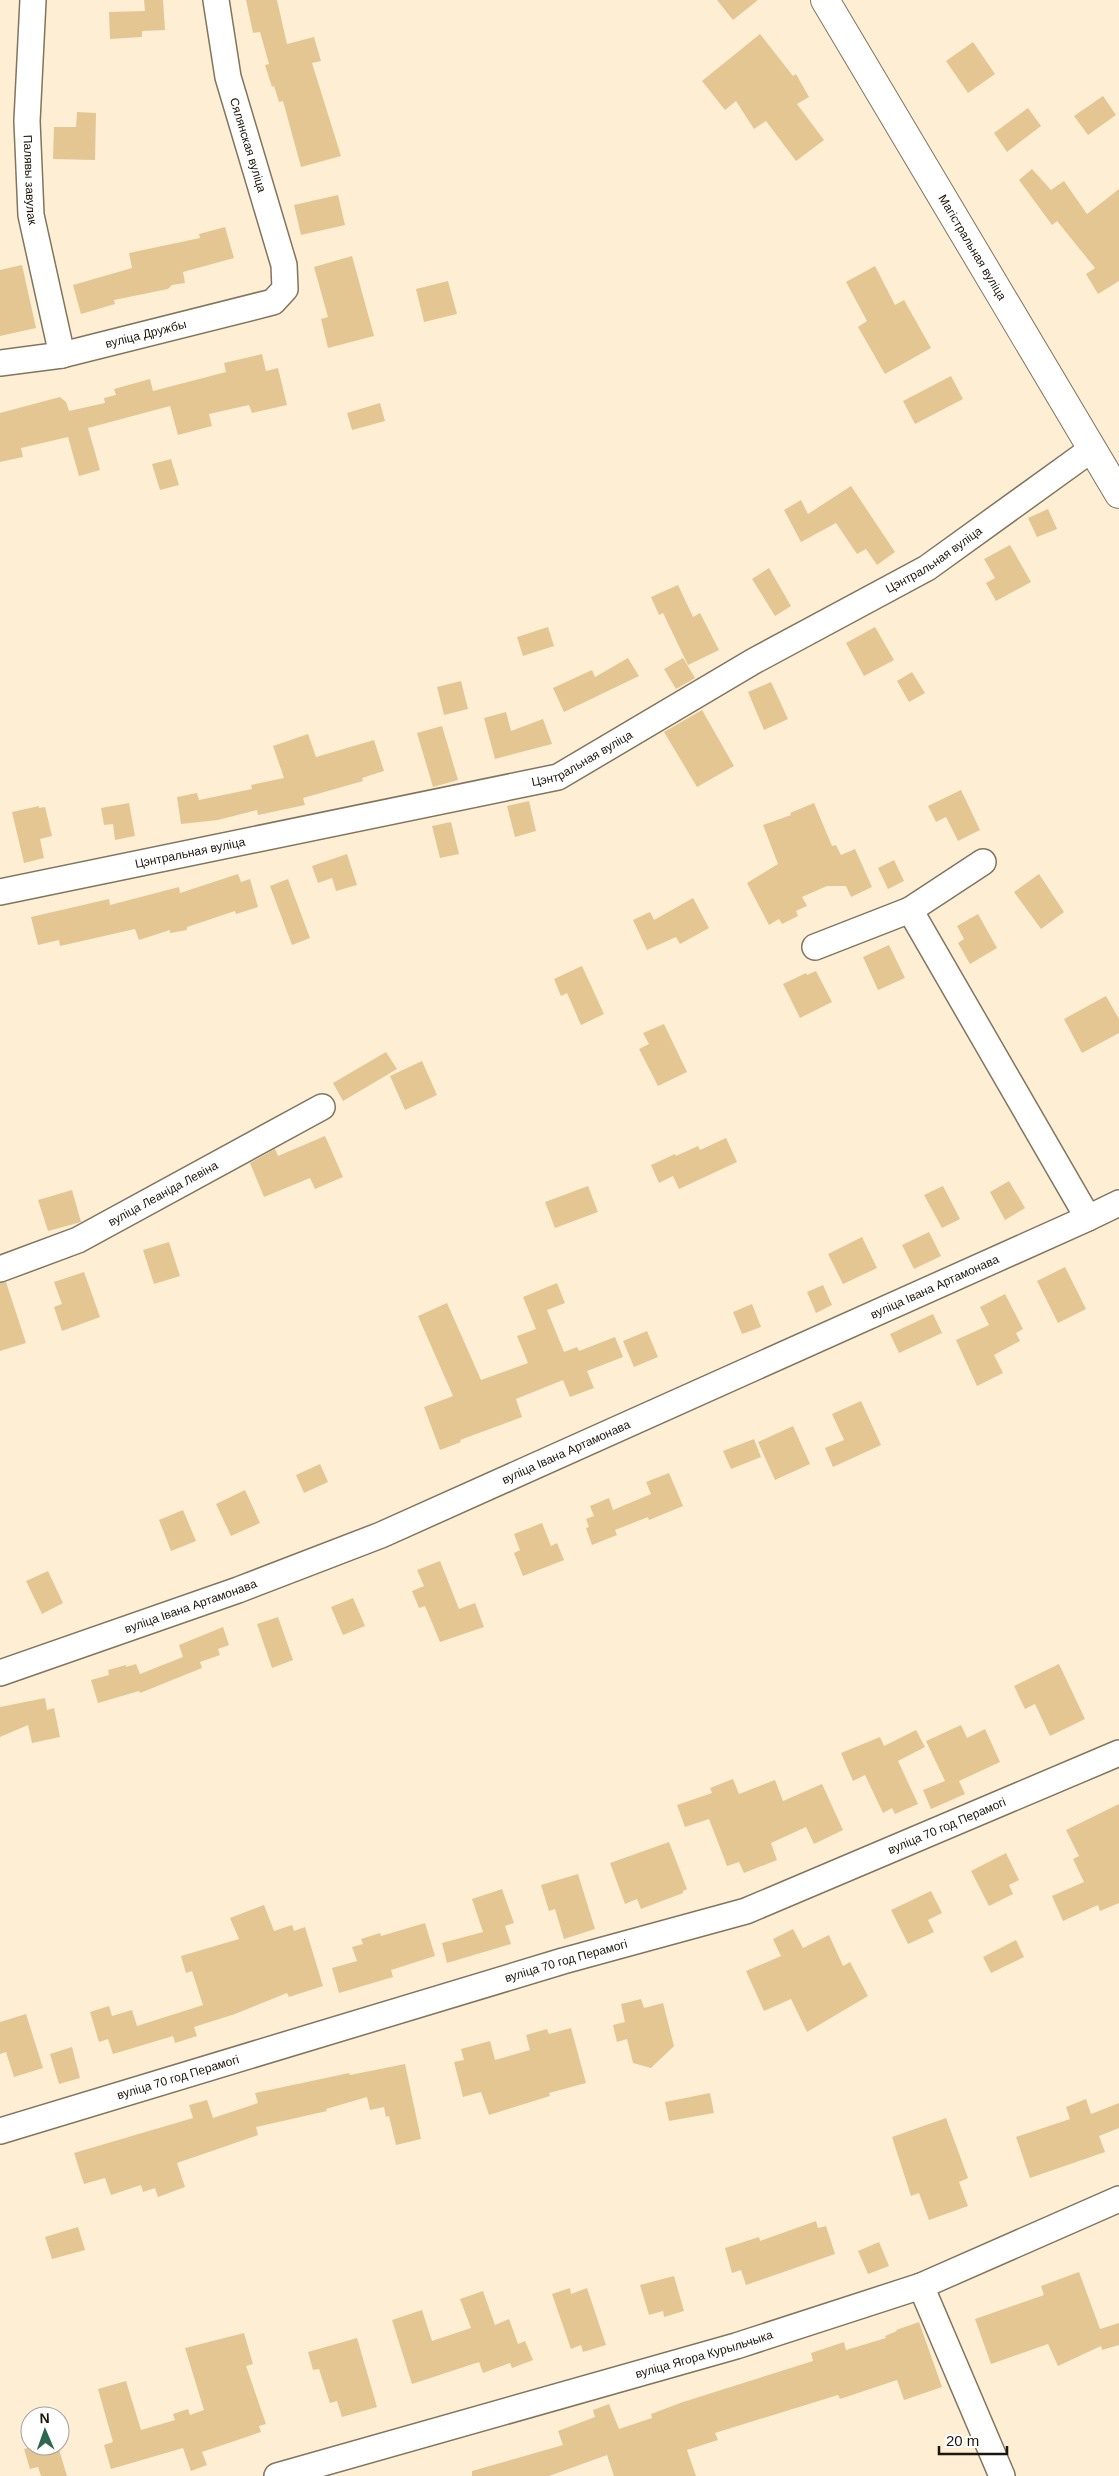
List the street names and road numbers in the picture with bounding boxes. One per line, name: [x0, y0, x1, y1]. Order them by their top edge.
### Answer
street label: Сялянская вуліца: [227, 96, 269, 194]
street label: Палявы завулак: [21, 134, 40, 227]
street label: Магістральная вуліца: [936, 192, 1009, 303]
street label: вуліца Дружбы: [104, 317, 188, 351]
street label: Цэнтральная вуліца: [883, 523, 985, 596]
street label: Цэнтральная вуліца: [530, 727, 635, 789]
street label: Цэнтральная вуліца: [134, 835, 247, 871]
street label: вуліца Леаніда Левіна: [106, 1158, 221, 1229]
street label: вуліца Івана Артамонава: [868, 1252, 1001, 1322]
street label: вуліца Івана Артамонава: [500, 1417, 633, 1487]
street label: вуліца Івана Артамонава: [123, 1576, 259, 1636]
street label: вуліца 70 год Перамогі: [886, 1795, 1008, 1857]
street label: вуліца 70 год Перамогі: [503, 1937, 629, 1985]
street label: вуліца 70 год Перамогі: [115, 2052, 241, 2102]
street label: вуліца Ягора Курыльчыка: [634, 2327, 775, 2381]

